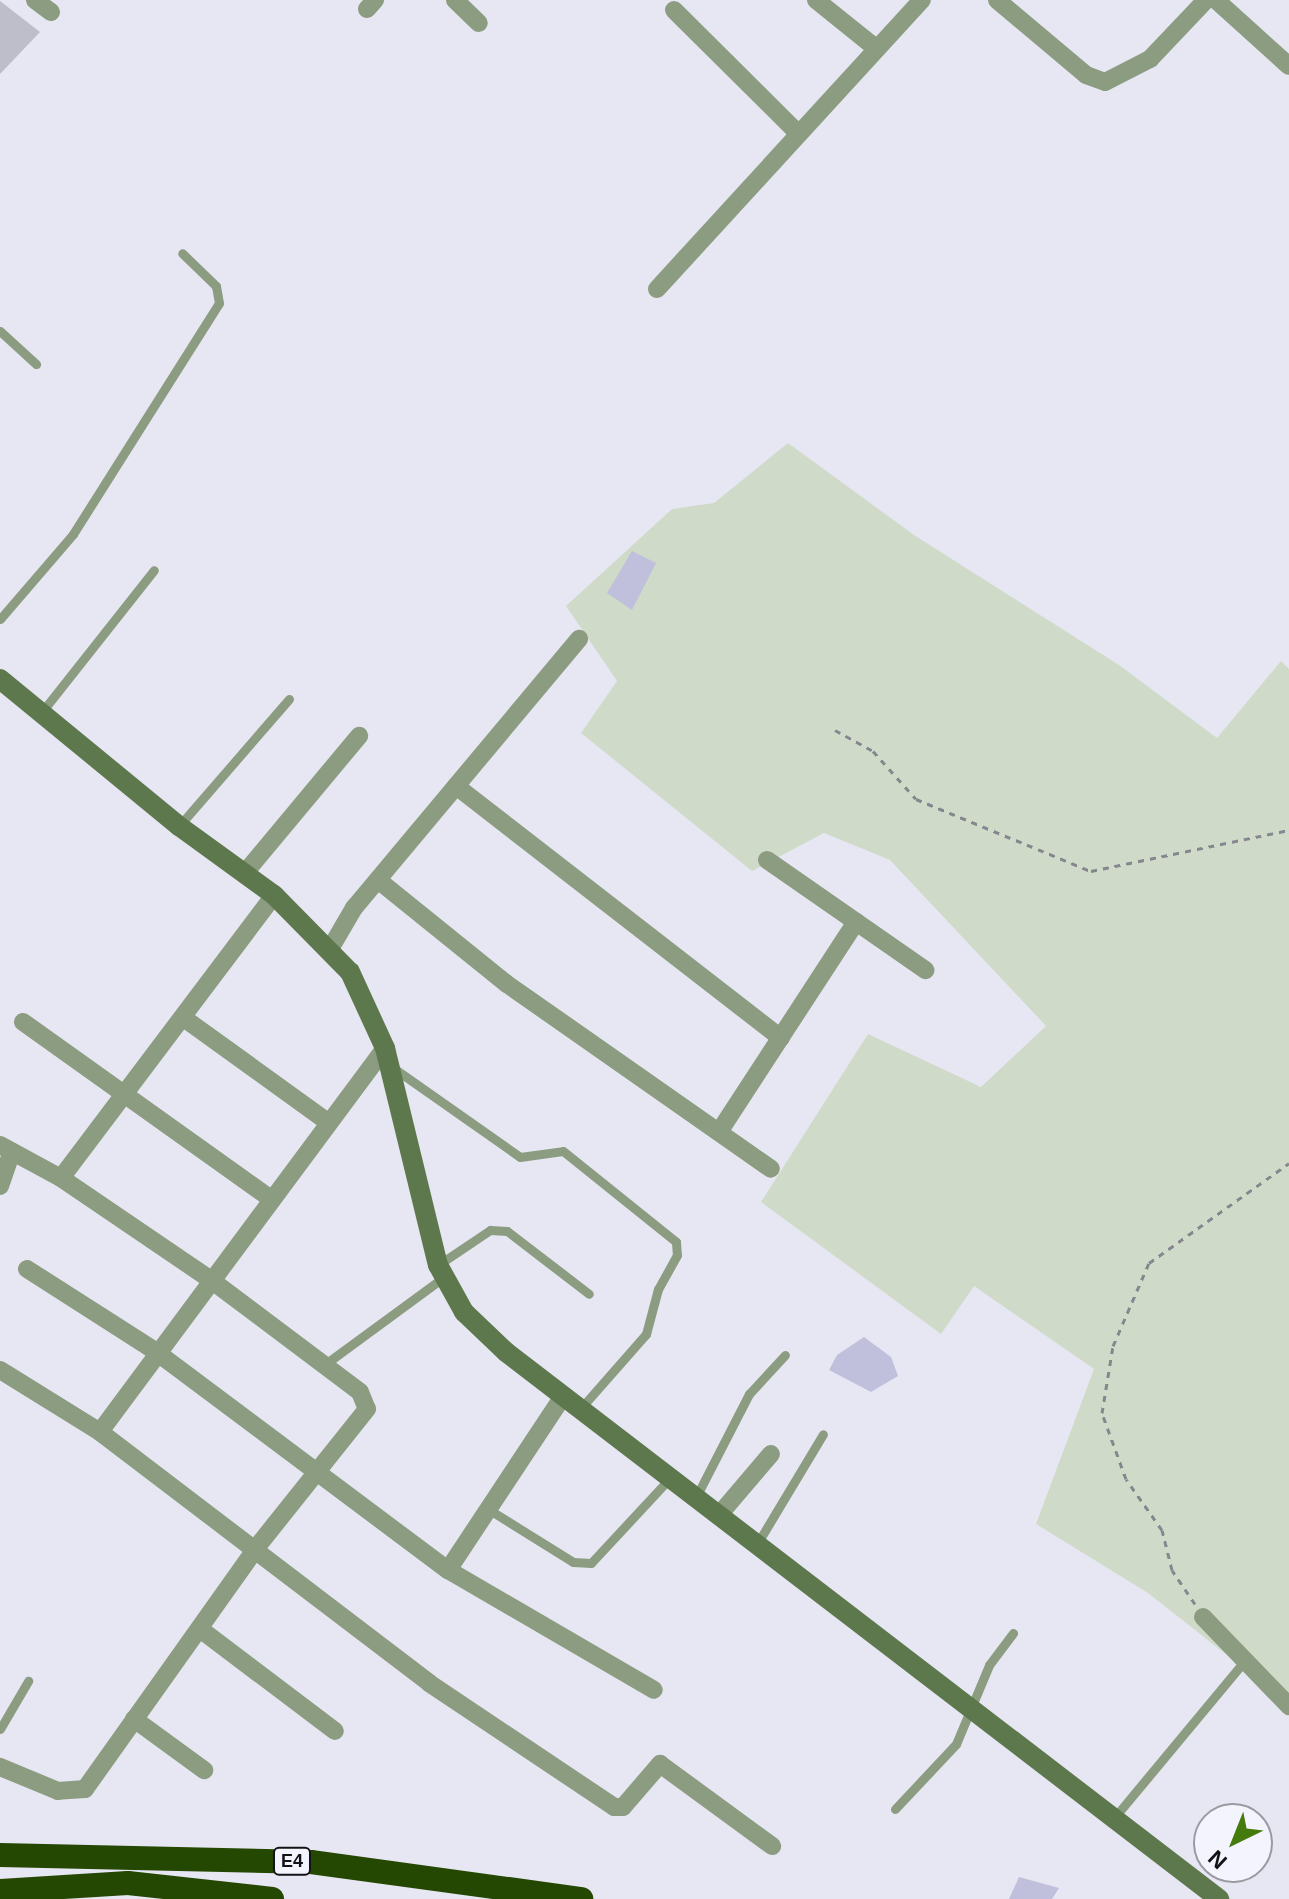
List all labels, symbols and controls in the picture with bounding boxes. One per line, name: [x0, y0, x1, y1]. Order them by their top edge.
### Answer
north arrow: [1193, 1803, 1273, 1883]
text: N: [1203, 1845, 1232, 1874]
road number: E4: [272, 1847, 312, 1875]

